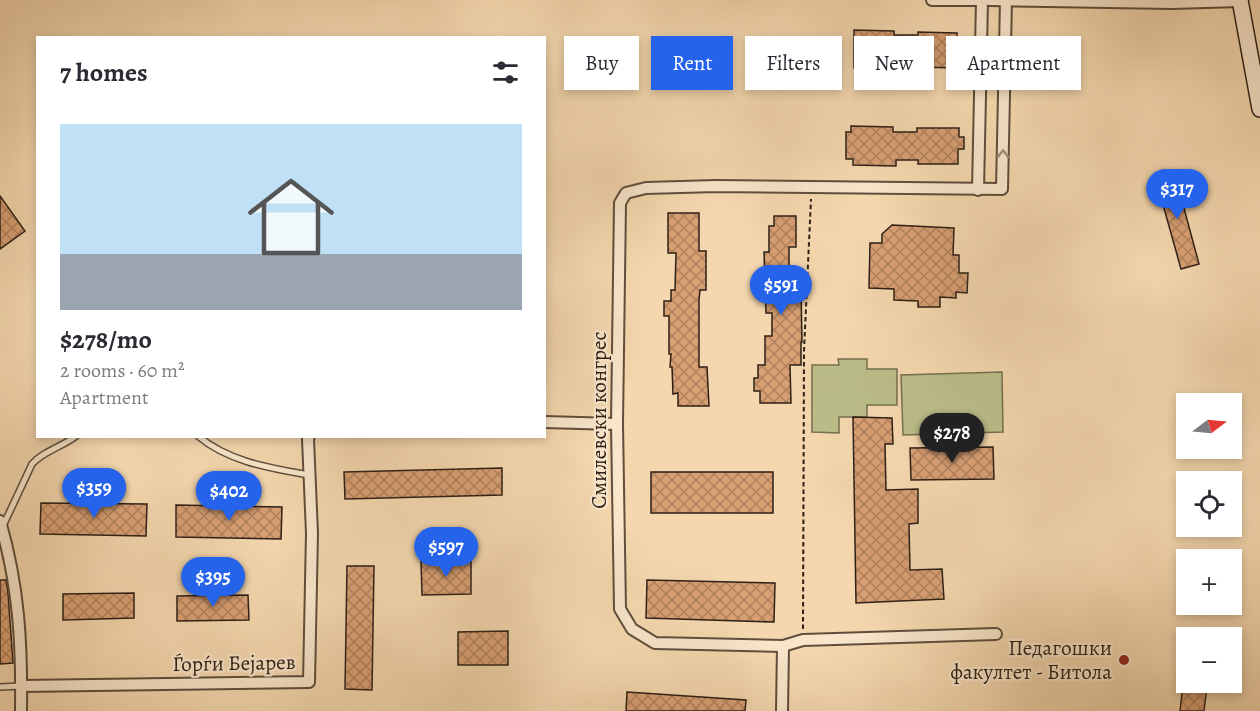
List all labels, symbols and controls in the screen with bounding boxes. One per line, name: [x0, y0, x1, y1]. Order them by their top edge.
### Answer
chip: Buy: [564, 36, 639, 90]
chip: Rent: [651, 36, 733, 90]
chip: Filters: [745, 36, 842, 90]
chip: New: [854, 36, 934, 90]
chip: Apartment: [946, 36, 1081, 90]
text: 7 homes: [60, 55, 148, 90]
icon: filters: [489, 56, 522, 89]
one-way arrow: [996, 150, 1009, 159]
icon: home: [237, 163, 345, 271]
pin: $317: [1141, 169, 1213, 220]
text: $317: [1160, 175, 1194, 202]
pin: $591: [745, 265, 817, 316]
text: $591: [764, 271, 798, 298]
text: $278/mo: [60, 322, 152, 357]
street label: Смилевски конгрес: [585, 331, 613, 509]
text: 2 rooms · 60 m²: [60, 357, 184, 384]
text: Apartment: [60, 384, 149, 411]
north arrow: [1176, 393, 1242, 459]
map controls: [1176, 393, 1242, 693]
pin: $278: [916, 413, 988, 464]
text: $278: [933, 419, 971, 446]
pin: $359: [58, 468, 130, 519]
pin: $402: [193, 471, 265, 522]
button: locate: [1176, 471, 1242, 537]
text: $359: [76, 474, 112, 501]
text: $402: [210, 477, 248, 504]
pin: $597: [410, 527, 482, 578]
text: $597: [428, 533, 464, 560]
button: +: [1176, 549, 1242, 615]
pin: $395: [177, 557, 249, 608]
text: $395: [195, 563, 231, 590]
button: −: [1176, 627, 1242, 693]
place label: Педагошки факултет - Битола: [950, 634, 1112, 686]
street label: Ѓорѓи Бејарев: [172, 648, 296, 678]
marker: Педагошки факултет - Битола: [1117, 653, 1131, 667]

